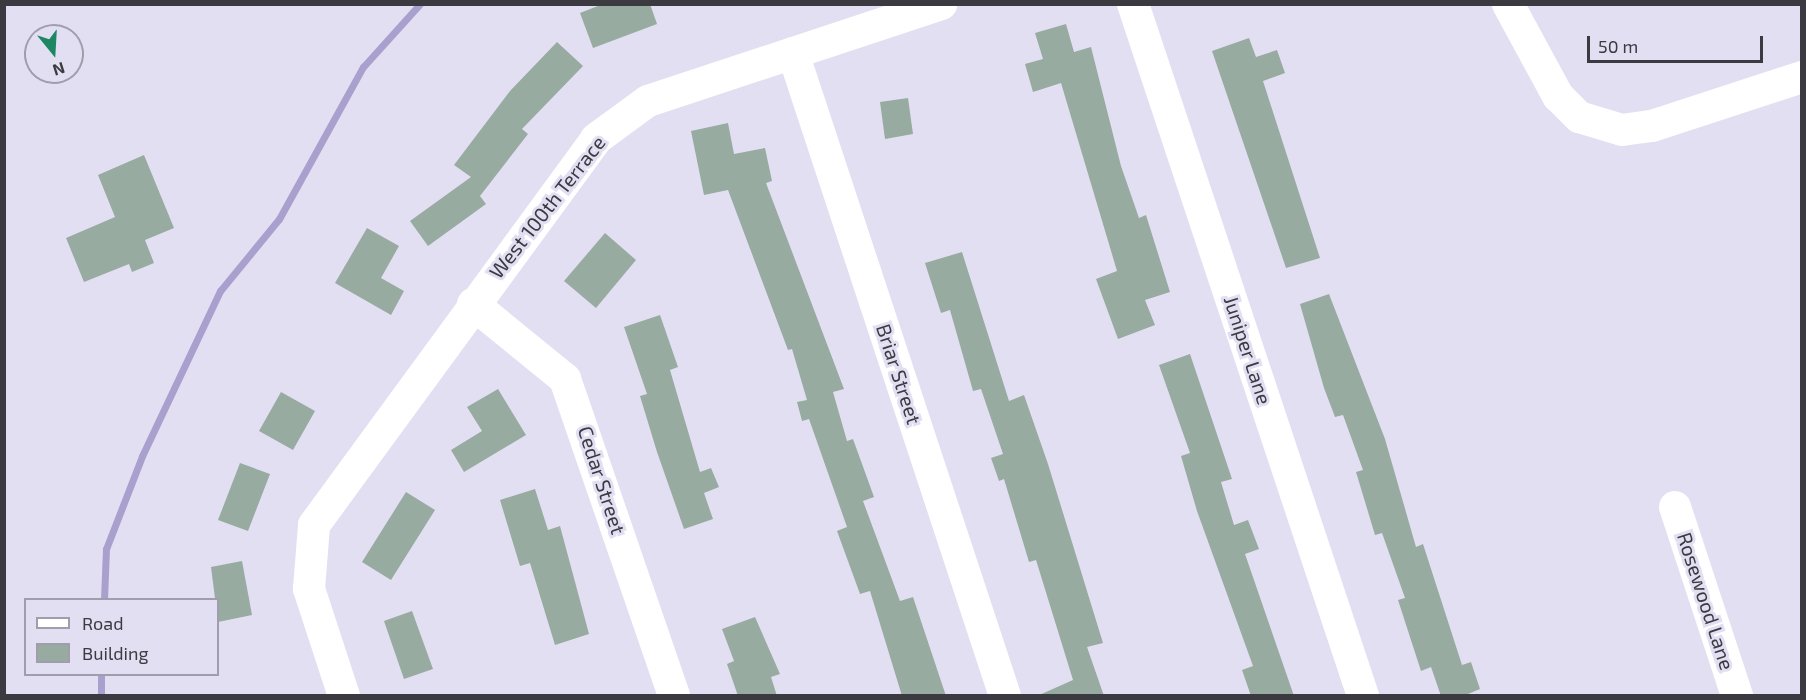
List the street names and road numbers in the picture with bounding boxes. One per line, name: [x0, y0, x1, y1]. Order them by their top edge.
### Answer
street label: West 100th Terrace: [484, 131, 610, 283]
street label: Juniper Lane: [1219, 292, 1277, 408]
street label: Briar Street: [871, 321, 927, 427]
street label: Cedar Street: [573, 423, 631, 537]
street label: Rosewood Lane: [1672, 529, 1740, 673]

